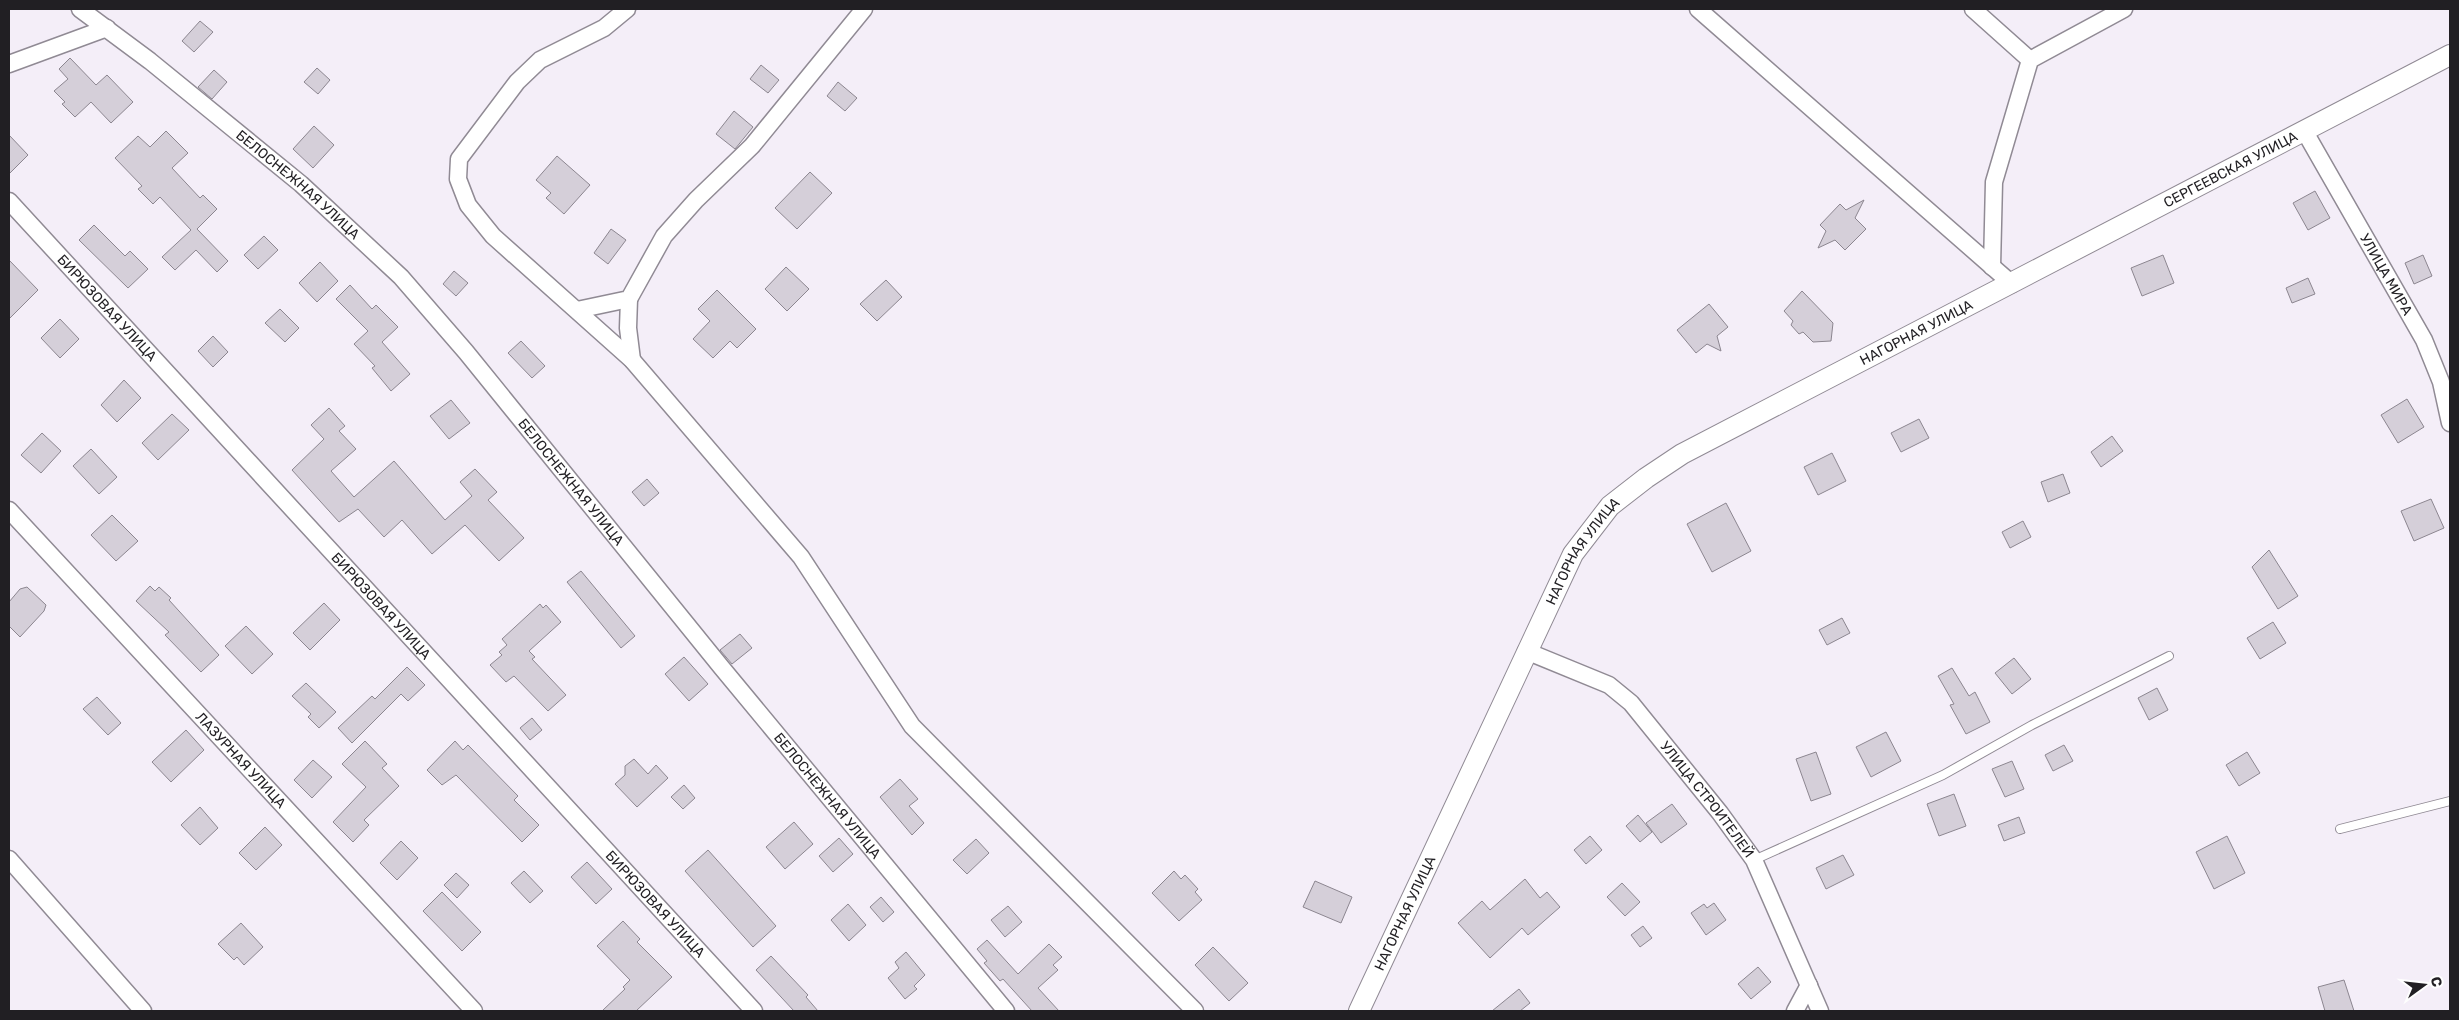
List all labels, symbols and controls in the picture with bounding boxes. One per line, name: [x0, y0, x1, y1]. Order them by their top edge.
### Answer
street label: БЕЛОСНЕЖНАЯ УЛИЦА: [232, 127, 363, 244]
street label: СЕРГЕЕВСКАЯ УЛИЦА: [2161, 128, 2301, 211]
street label: УЛИЦА МИРА: [2356, 231, 2416, 319]
street label: БИРЮЗОВАЯ УЛИЦА: [53, 251, 161, 365]
street label: НАГОРНАЯ УЛИЦА: [1857, 296, 1976, 369]
street label: БЕЛОСНЕЖНАЯ УЛИЦА: [514, 415, 628, 550]
street label: НАГОРНАЯ УЛИЦА: [1542, 494, 1623, 608]
street label: БИРЮЗОВАЯ УЛИЦА: [328, 549, 435, 664]
street label: ЛАЗУРНАЯ УЛИЦА: [192, 709, 290, 812]
street label: БЕЛОСНЕЖНАЯ УЛИЦА: [770, 729, 885, 863]
street label: УЛИЦА СТРОИТЕЛЕЙ: [1656, 738, 1758, 861]
street label: БИРЮЗОВАЯ УЛИЦА: [602, 847, 709, 962]
street label: НАГОРНАЯ УЛИЦА: [1371, 853, 1440, 974]
north arrow: [2399, 960, 2449, 1010]
text: С: [2427, 975, 2446, 989]

